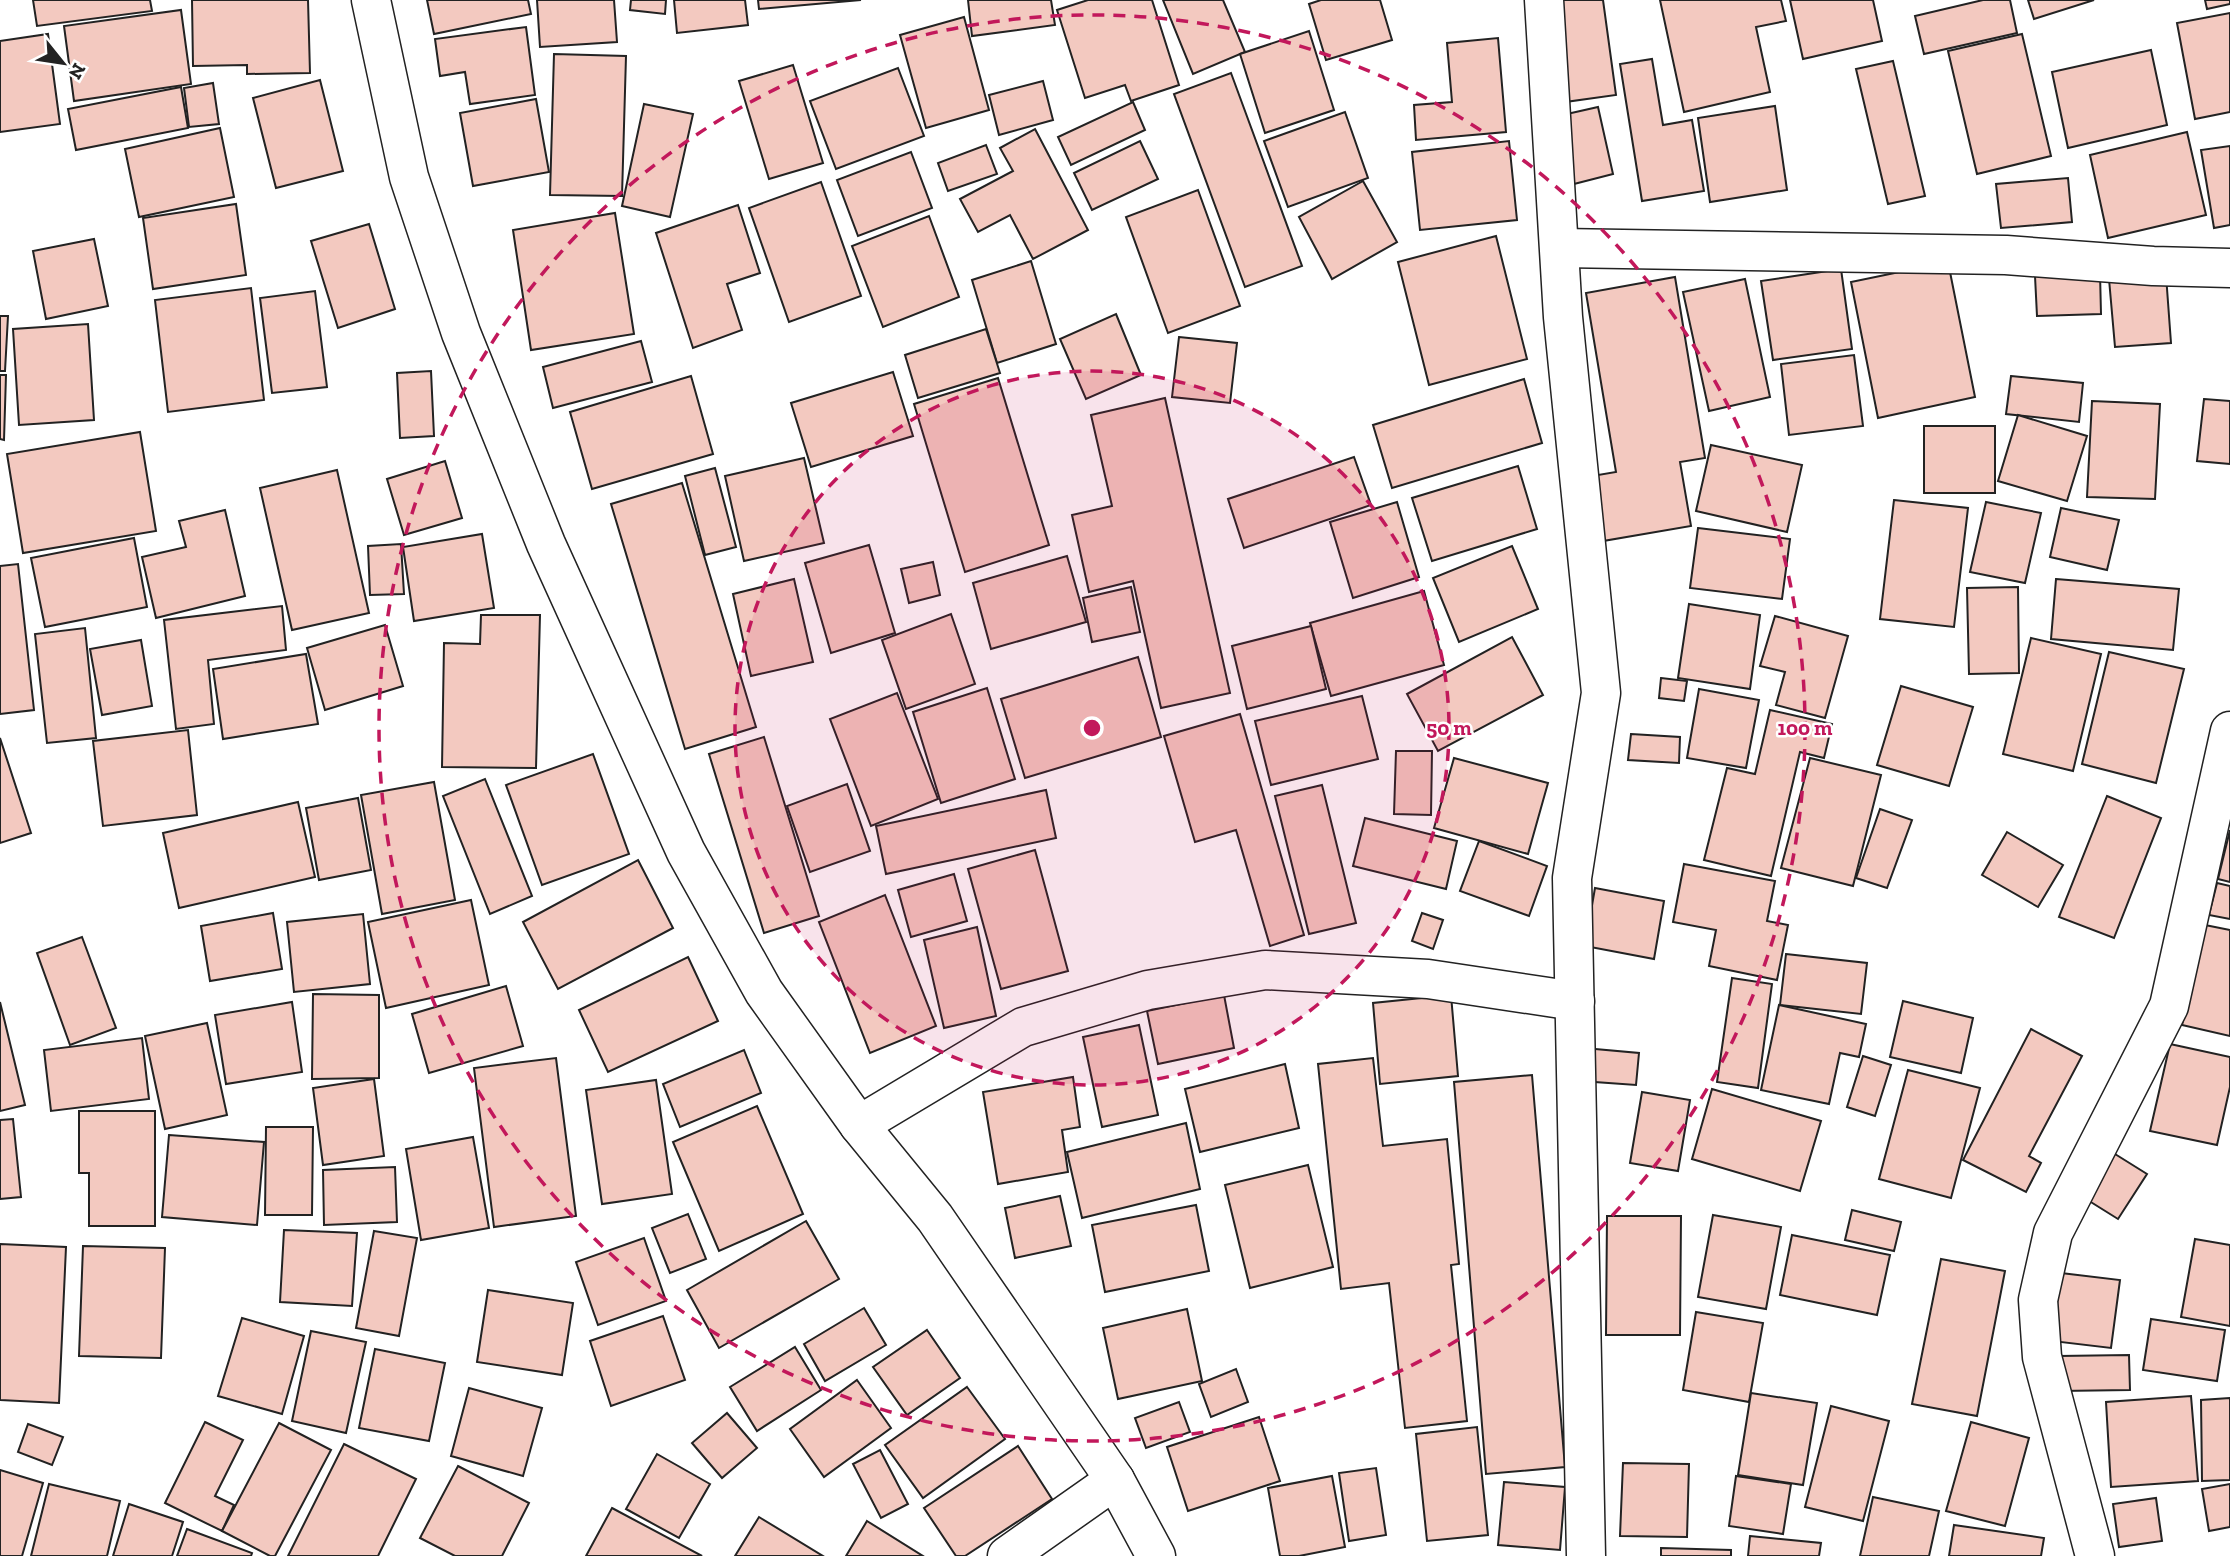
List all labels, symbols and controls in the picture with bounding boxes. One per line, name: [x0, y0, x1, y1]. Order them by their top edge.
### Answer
north arrow: [28, 28, 98, 98]
text: N: [64, 59, 91, 83]
text: 50 m: [1426, 715, 1472, 740]
text: 100 m: [1778, 715, 1833, 740]
centre of rings: [1080, 716, 1104, 740]

